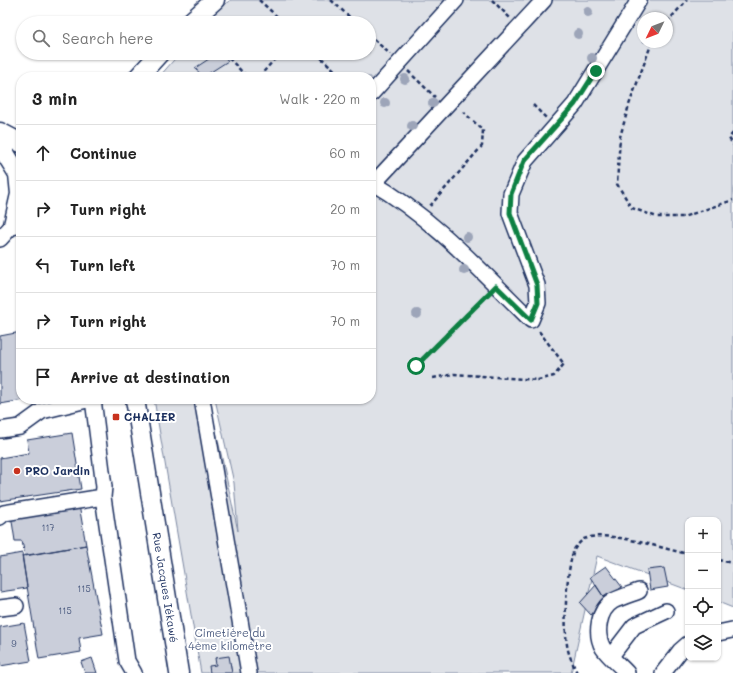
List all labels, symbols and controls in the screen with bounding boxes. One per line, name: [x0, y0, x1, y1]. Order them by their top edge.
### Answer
north arrow: [637, 12, 673, 48]
search box: [16, 16, 376, 60]
icon: search: [30, 27, 52, 49]
text: Search here: [62, 28, 153, 48]
route end: [587, 62, 605, 80]
text: 3 min: [32, 87, 77, 109]
text: Walk · 220 m: [279, 90, 360, 107]
icon: ahead: [32, 142, 54, 164]
text: Continue: [70, 143, 137, 163]
text: 60 m: [330, 144, 360, 161]
icon: right: [32, 198, 54, 220]
text: Turn right: [70, 199, 147, 219]
text: 20 m: [330, 200, 360, 217]
icon: left: [32, 254, 54, 276]
text: Turn left: [70, 255, 135, 275]
text: 70 m: [330, 256, 360, 273]
icon: right: [32, 310, 54, 332]
text: Turn right: [70, 311, 147, 331]
text: 70 m: [330, 312, 360, 329]
route start: [407, 357, 425, 375]
icon: arrive: [32, 366, 54, 388]
text: Arrive at destination: [70, 367, 230, 387]
place label: CHALIER: [124, 409, 176, 424]
marker: CHALIER: [111, 412, 121, 422]
place label: PRO Jardin: [25, 463, 90, 478]
marker: PRO Jardin: [12, 466, 22, 476]
map controls: [685, 517, 721, 661]
button: +: [685, 517, 721, 553]
house number: 117: [41, 522, 55, 533]
street label: Rue Jacques Iékawé: [150, 531, 182, 644]
button: −: [685, 553, 721, 589]
house number: 115: [77, 583, 91, 594]
button: locate: [685, 589, 721, 625]
house number: 115: [58, 605, 72, 616]
park label: Cimetière du 4ème kilomètre: [188, 625, 272, 653]
button: layers: [685, 625, 721, 661]
house number: 9: [11, 638, 17, 649]

